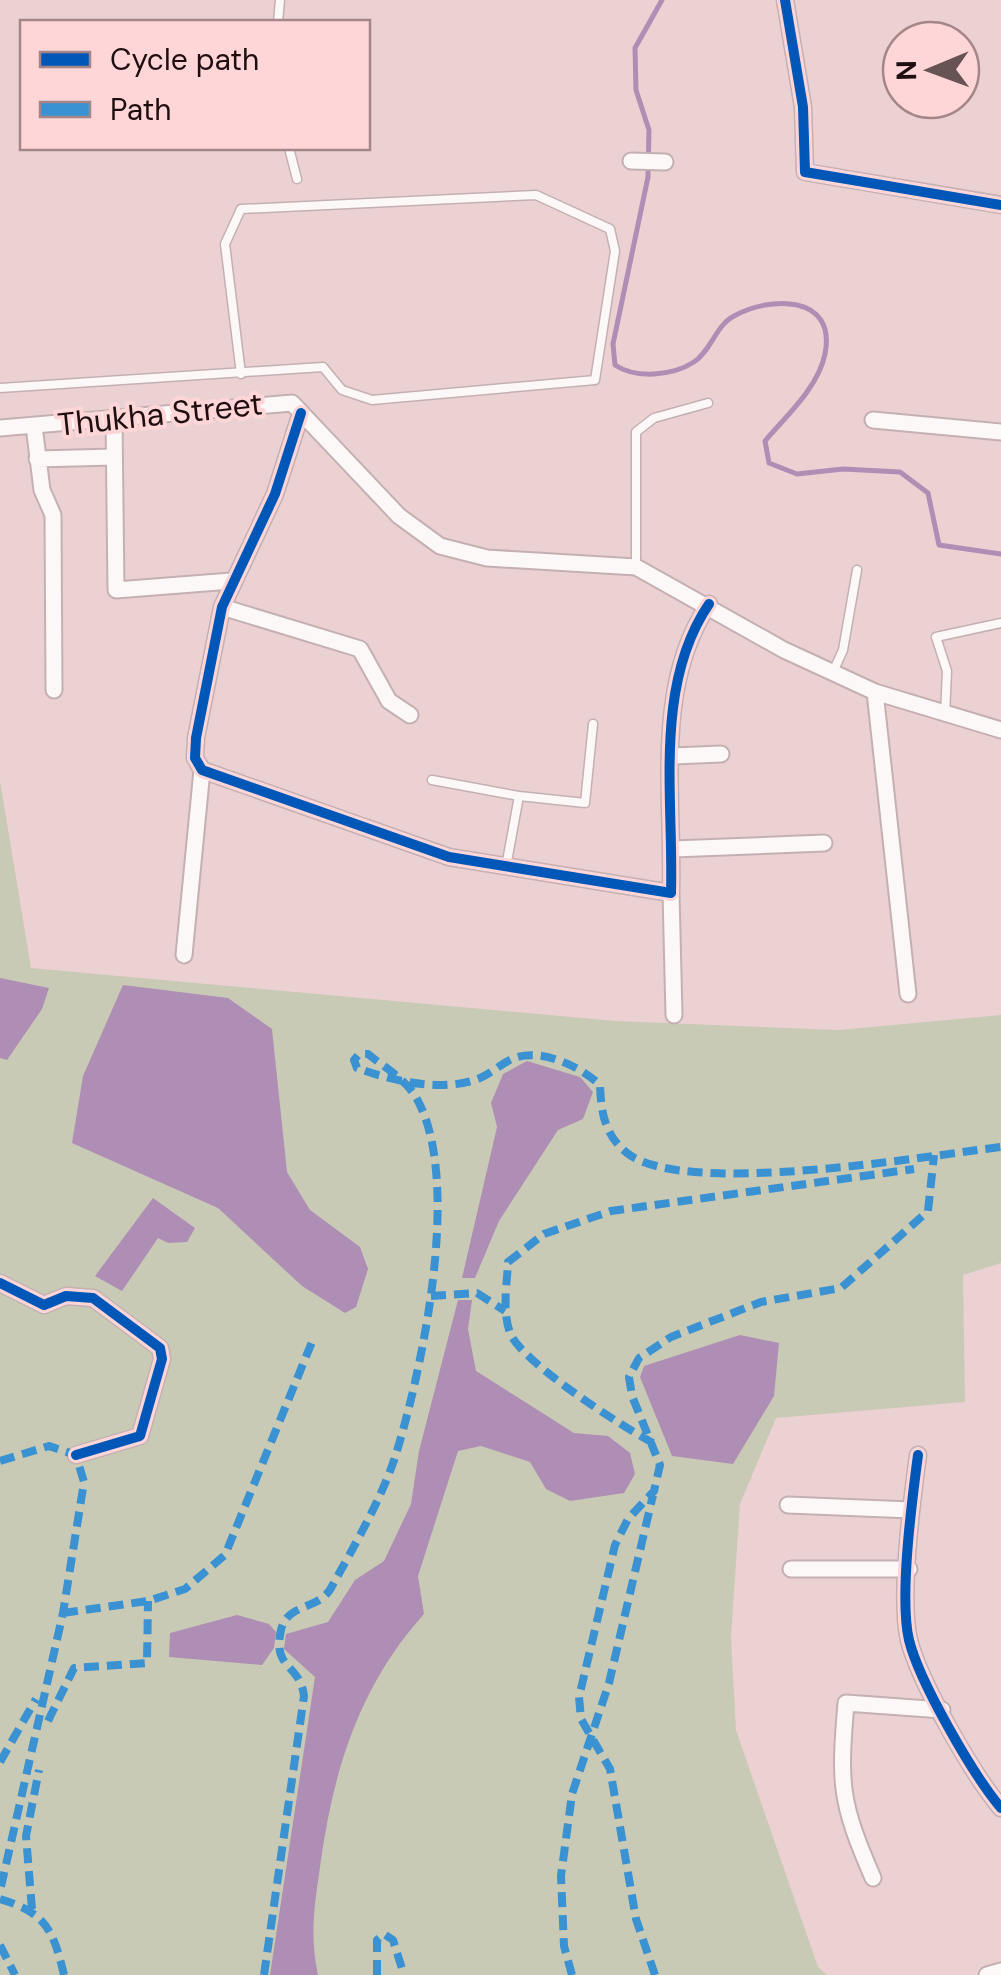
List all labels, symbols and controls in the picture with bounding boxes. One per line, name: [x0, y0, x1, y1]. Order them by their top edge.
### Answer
legend: [20, 20, 370, 150]
north arrow: [881, 20, 981, 120]
text: Cycle path: [110, 40, 259, 79]
text: N: [888, 60, 925, 81]
text: Path: [110, 90, 172, 129]
street label: Thukha Street: [55, 382, 265, 446]

